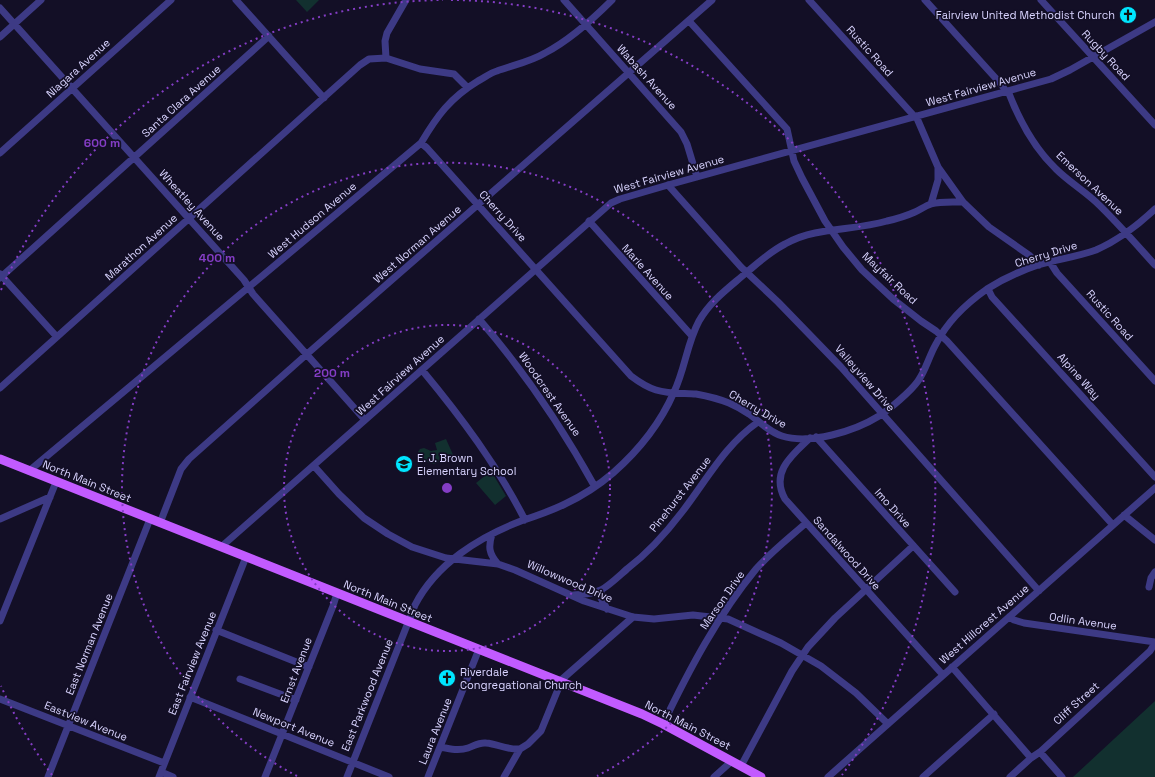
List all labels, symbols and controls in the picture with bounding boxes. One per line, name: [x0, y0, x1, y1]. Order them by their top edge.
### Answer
church icon: Fairview United Methodist Church: [1118, 5, 1138, 25]
place label: Fairview United Methodist Church: [936, 8, 1115, 22]
street label: Rustic Road: [844, 23, 896, 79]
street label: Rugby Road: [1079, 27, 1133, 83]
street label: Niagara Avenue: [43, 36, 113, 100]
street label: Wabash Avenue: [614, 41, 680, 113]
street label: Santa Clara Avenue: [139, 62, 223, 140]
street label: West Fairview Avenue: [924, 65, 1038, 109]
text: 600 m: [84, 135, 120, 151]
street label: Emerson Avenue: [1053, 148, 1127, 218]
street label: West Fairview Avenue: [612, 152, 726, 196]
street label: Wheatley Avenue: [156, 166, 228, 244]
street label: West Hudson Avenue: [265, 179, 359, 261]
street label: Cherry Drive: [476, 187, 530, 245]
street label: West Norman Avenue: [370, 202, 464, 286]
street label: Marathon Avenue: [102, 211, 180, 283]
street label: Cherry Drive: [1013, 238, 1079, 270]
street label: Marie Avenue: [619, 241, 677, 303]
street label: Mayfair Road: [860, 249, 920, 307]
text: 400 m: [199, 250, 235, 266]
street label: Rustic Road: [1084, 287, 1136, 343]
street label: West Fairview Avenue: [353, 332, 447, 418]
street label: Valleyview Drive: [832, 342, 898, 414]
street label: Woodcrest Avenue: [516, 349, 584, 439]
street label: Alpine Way: [1054, 350, 1104, 402]
text: 200 m: [314, 365, 350, 381]
street label: Cherry Drive: [727, 387, 789, 431]
place label: E. J. Brown Elementary School: [417, 451, 516, 478]
street label: Pinehurst Avenue: [646, 453, 714, 535]
school or university icon: E. J. Brown Elementary School: [394, 454, 414, 474]
street label: North Main Street: [41, 457, 133, 505]
centre of rings: [440, 481, 454, 495]
street label: Imo Drive: [872, 485, 914, 531]
street label: Sandalwood Drive: [810, 513, 884, 593]
street label: Willowwood Drive: [525, 557, 615, 605]
street label: Marson Drive: [697, 568, 747, 632]
street label: North Main Street: [342, 577, 434, 625]
street label: West Hillcrest Avenue: [936, 581, 1032, 667]
street label: East Norman Avenue: [62, 591, 116, 697]
street label: East Fairview Avenue: [165, 609, 219, 717]
street label: Odlin Avenue: [1048, 609, 1118, 633]
street label: Ernst Avenue: [277, 635, 315, 705]
street label: East Parkwood Avenue: [338, 637, 396, 753]
place label: Riverdale Congregational Church: [460, 665, 582, 692]
church icon: Riverdale Congregational Church: [437, 668, 457, 688]
street label: Cliff Street: [1050, 679, 1102, 727]
street label: Laura Avenue: [415, 696, 455, 766]
street label: North Main Street: [643, 697, 733, 753]
street label: Eastview Avenue: [42, 698, 130, 744]
street label: Newport Avenue: [251, 704, 337, 750]

